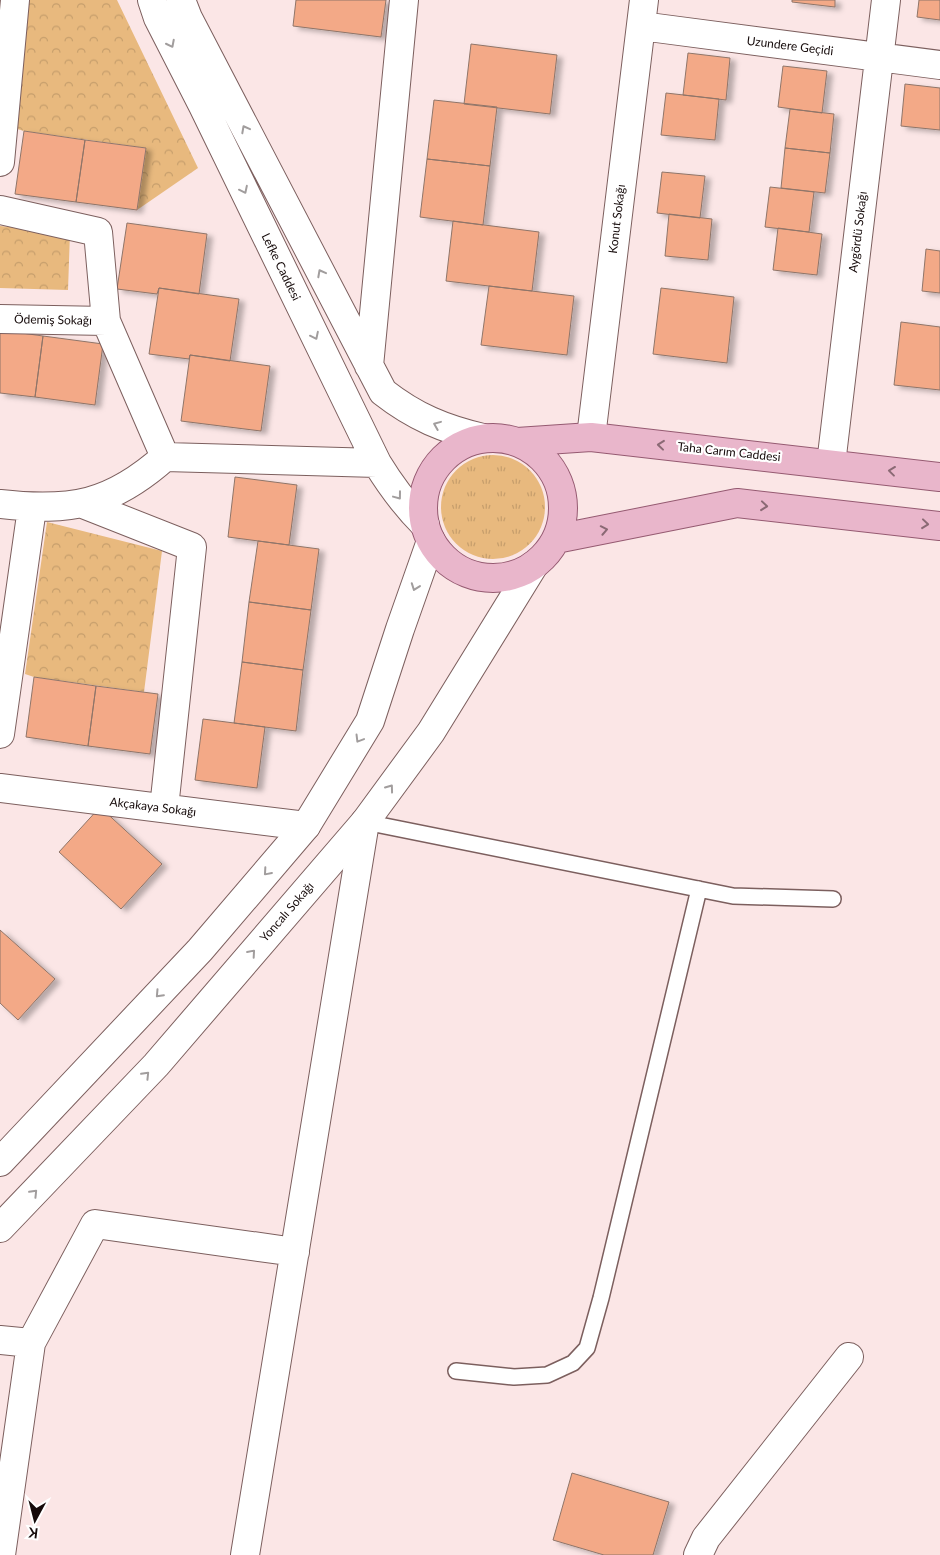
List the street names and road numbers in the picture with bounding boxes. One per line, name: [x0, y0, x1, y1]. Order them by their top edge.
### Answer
street label: Uzundere Geçidi: [746, 33, 834, 58]
street label: Konut Sokağı: [605, 184, 628, 254]
street label: Aygördü Sokağı: [845, 190, 870, 273]
street label: Lefke Caddesi: [259, 231, 304, 303]
street label: Ödemiş Sokağı: [14, 311, 92, 328]
street label: Taha Carım Caddesi: [677, 439, 781, 464]
street label: Akçakaya Sokağı: [109, 794, 197, 819]
street label: Yoncalı Sokağı: [256, 879, 317, 945]

